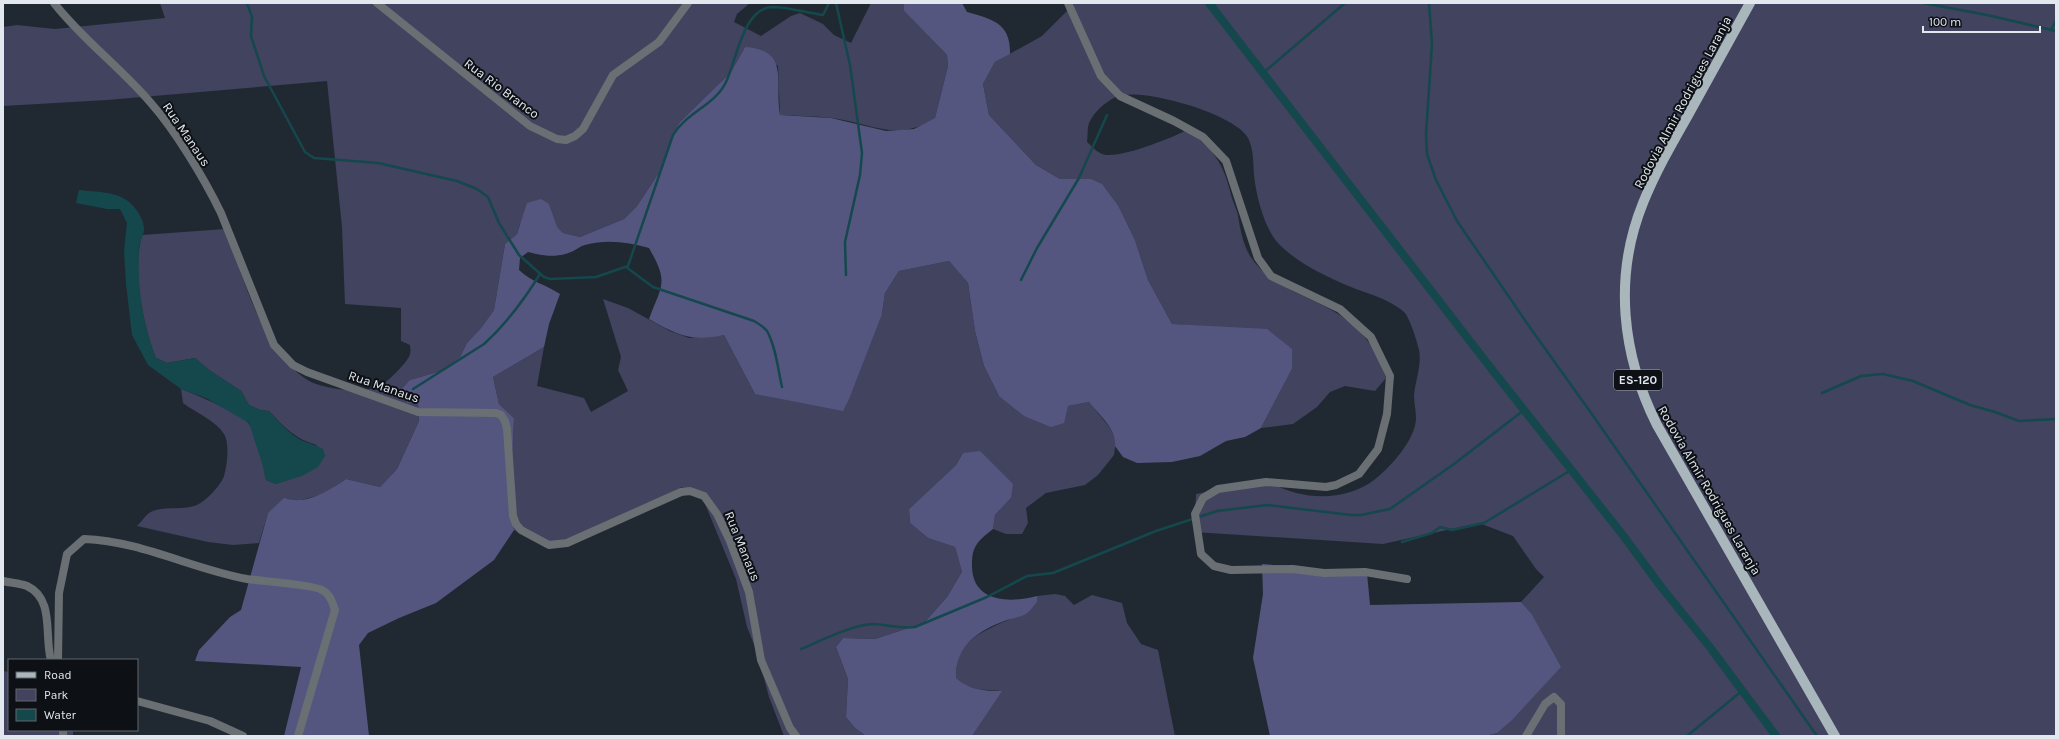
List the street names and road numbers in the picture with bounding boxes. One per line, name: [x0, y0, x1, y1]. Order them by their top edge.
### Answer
street label: Rodovia Almir Rodrigues Laranja: [1631, 14, 1734, 191]
street label: Rua Rio Branco: [461, 55, 542, 121]
street label: Rua Manaus: [160, 99, 214, 169]
street label: Rua Manaus: [346, 367, 421, 406]
road number: ES-120: [1614, 370, 1662, 390]
street label: Rodovia Almir Rodrigues Laranja: [1655, 403, 1764, 577]
street label: Rua Manaus: [722, 509, 763, 583]

